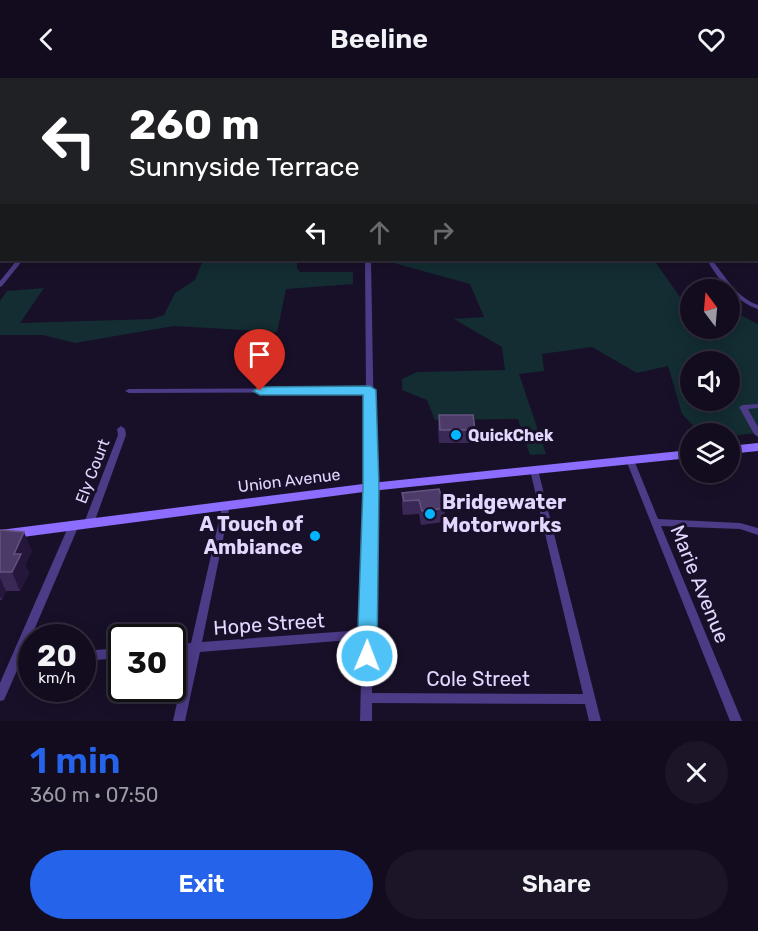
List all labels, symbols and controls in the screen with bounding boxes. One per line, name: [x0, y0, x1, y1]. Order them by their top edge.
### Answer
icon: back: [30, 23, 63, 56]
text: Beeline: [330, 23, 428, 55]
icon: heart: [695, 23, 728, 56]
text: 260 m: [129, 100, 260, 150]
icon: left: [30, 102, 108, 180]
text: Sunnyside Terrace: [129, 151, 360, 183]
icon: left: [300, 216, 333, 249]
icon: ahead: [363, 216, 396, 249]
icon: right: [426, 216, 459, 249]
north arrow: [680, 279, 740, 339]
map controls: [680, 279, 740, 483]
pin: [234, 329, 285, 391]
icon: arrive: [243, 338, 276, 371]
button: sound: [680, 351, 740, 411]
button: layers: [680, 423, 740, 483]
place label: QuickChek: [468, 426, 554, 445]
marker: QuickChek: [449, 428, 463, 442]
street label: Ely Court: [71, 436, 113, 506]
street label: Union Avenue: [237, 465, 341, 496]
place label: Bridgewater Motorworks: [442, 490, 566, 537]
marker: Bridgewater Motorworks: [423, 507, 437, 521]
place label: A Touch of Ambiance: [199, 512, 303, 559]
street label: Marie Avenue: [665, 522, 735, 646]
marker: A Touch of Ambiance: [308, 529, 322, 543]
street label: Hope Street: [212, 608, 326, 640]
speed limit sign: 30: [108, 624, 186, 702]
position arrow: [335, 624, 399, 688]
text: 20: [37, 638, 77, 674]
street label: Cole Street: [426, 667, 530, 691]
text: km/h: [38, 669, 76, 687]
text: 1 min: [30, 739, 121, 782]
button: close: [665, 741, 728, 804]
text: 360 m · 07:50: [30, 783, 159, 807]
button: Exit: [30, 850, 373, 919]
button: Share: [385, 850, 728, 919]

